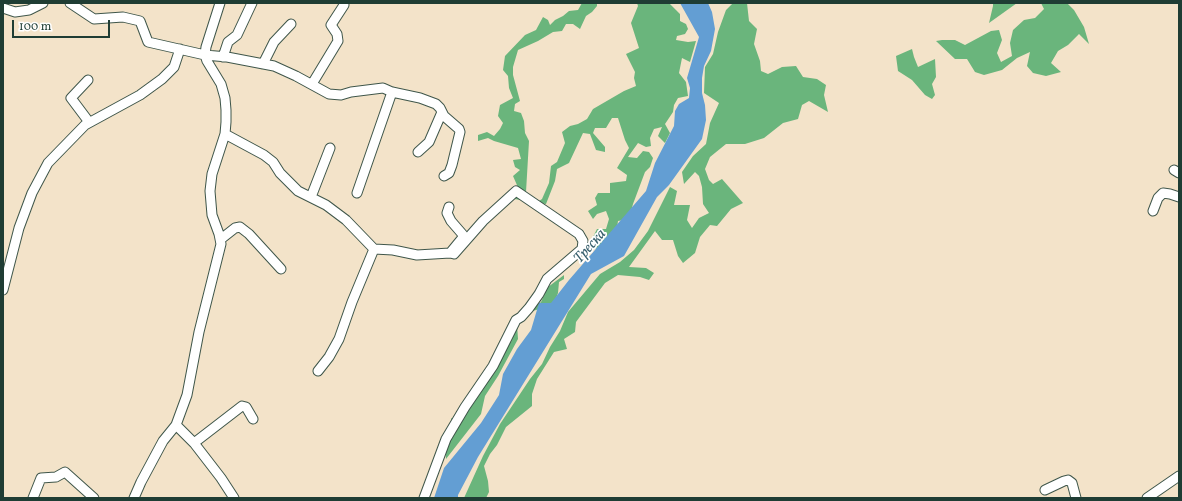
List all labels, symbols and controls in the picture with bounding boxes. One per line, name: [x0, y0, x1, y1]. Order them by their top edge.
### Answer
scale bar: [14, 12, 112, 38]
text: 100 m: [19, 19, 51, 35]
water label: Треска: [571, 226, 611, 268]

